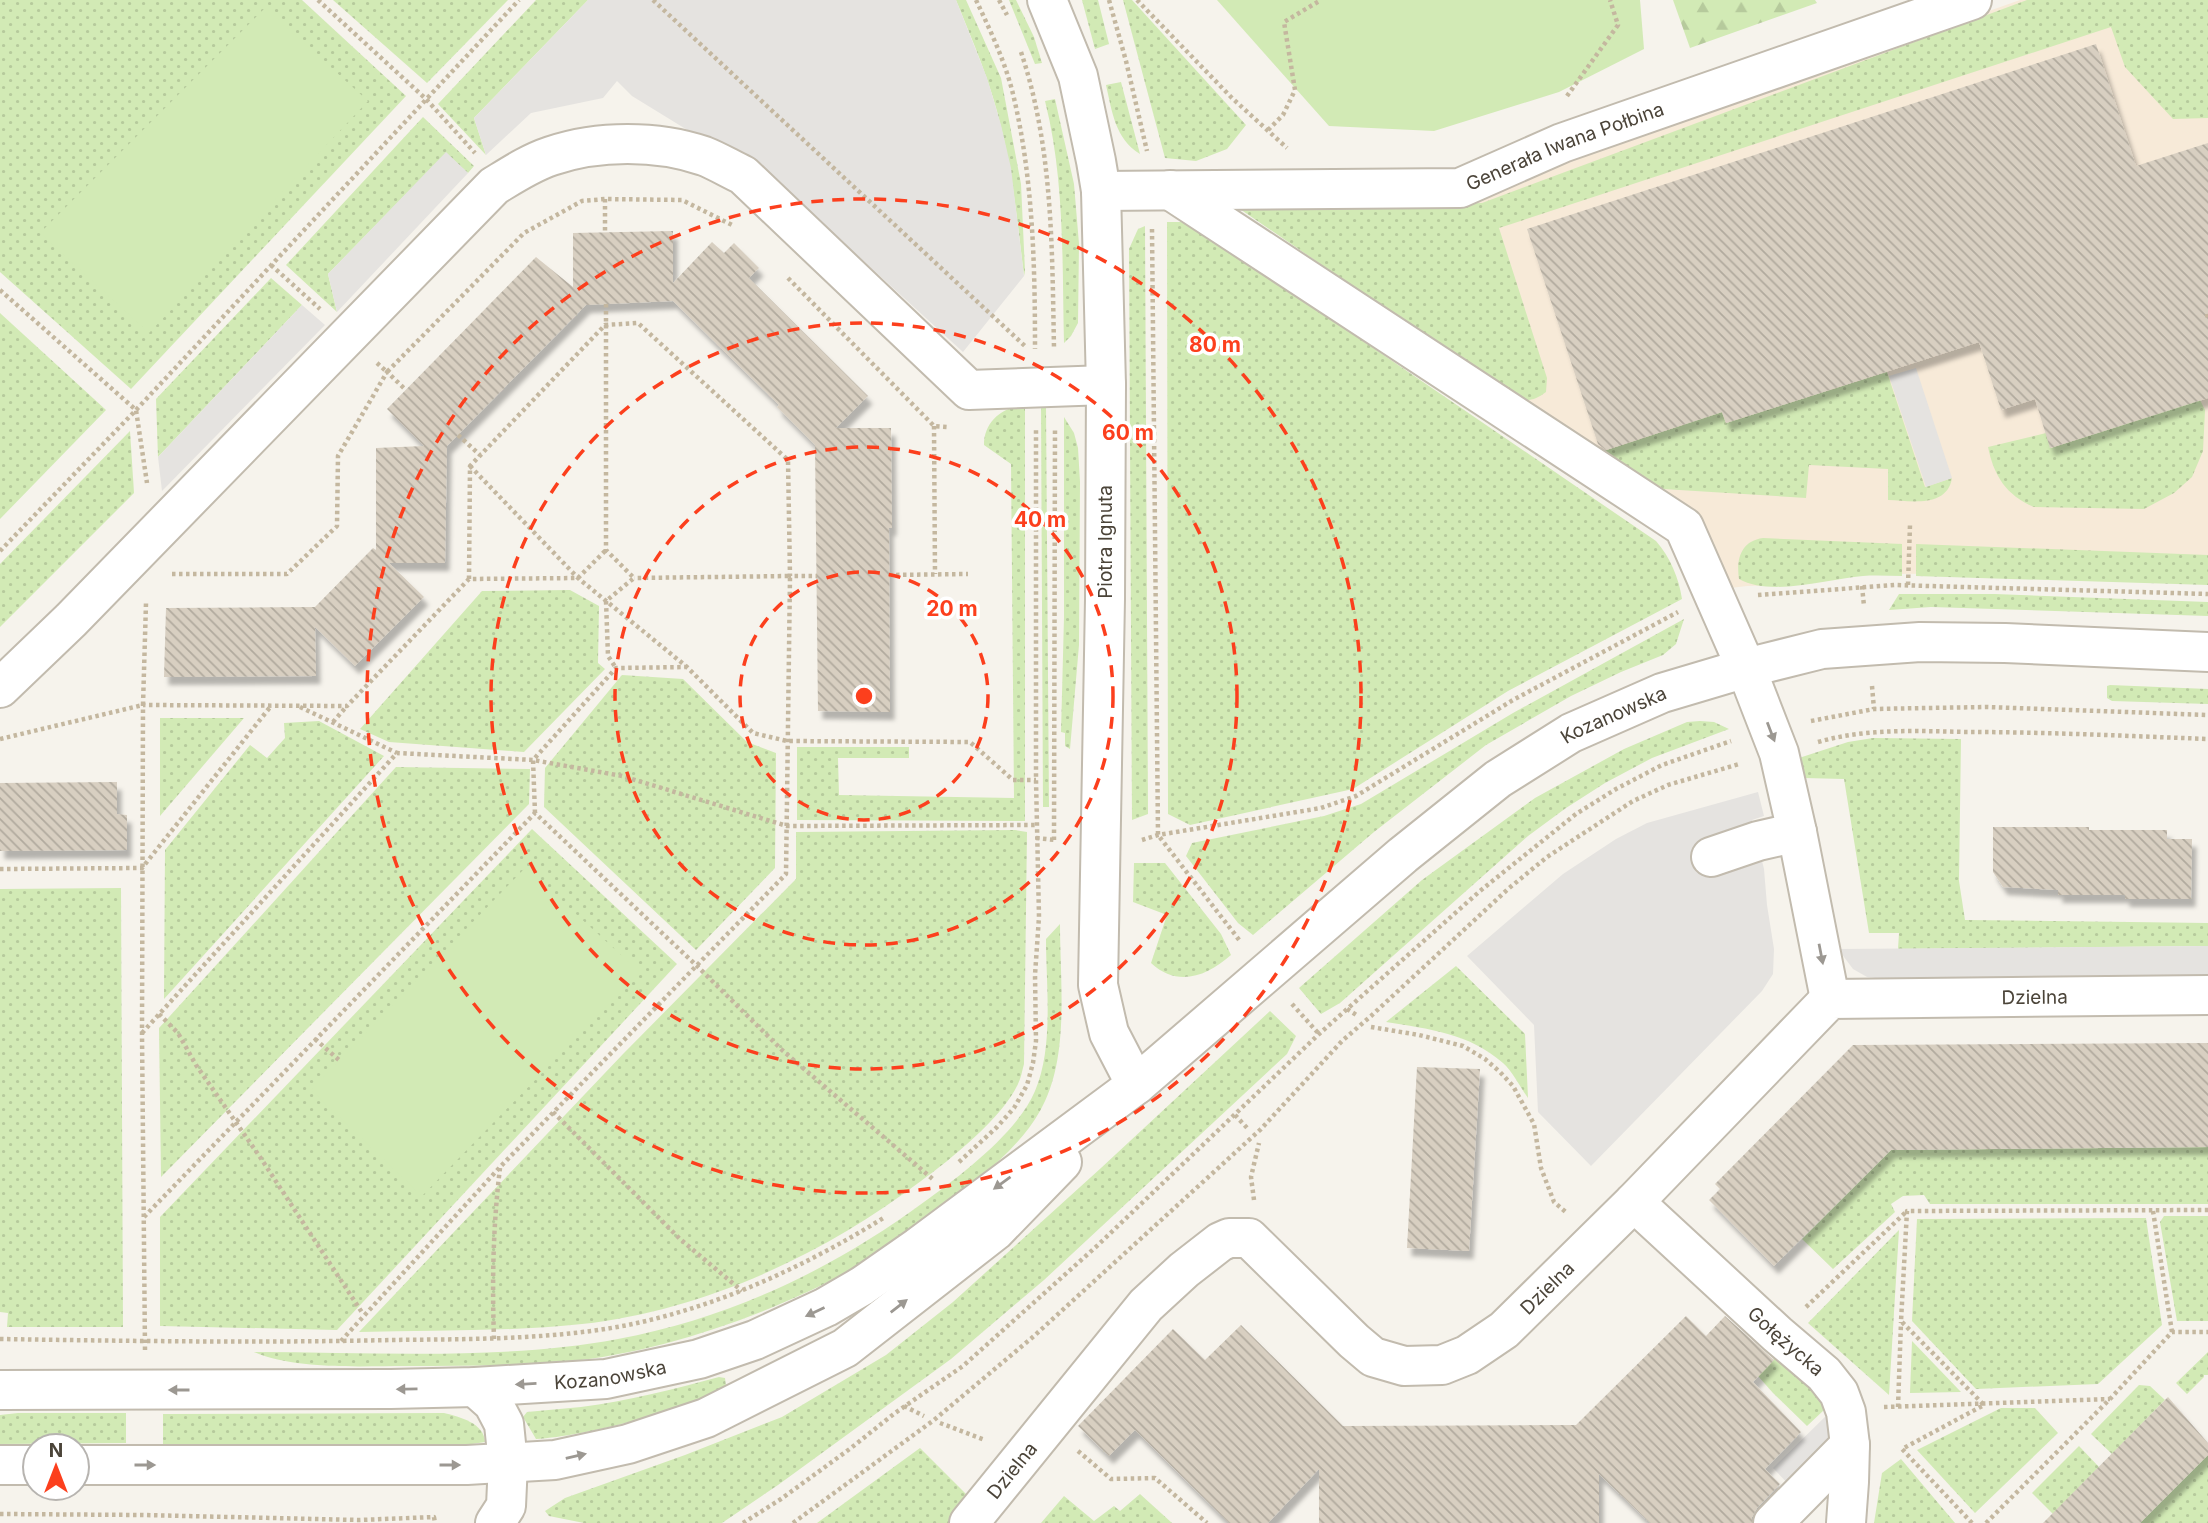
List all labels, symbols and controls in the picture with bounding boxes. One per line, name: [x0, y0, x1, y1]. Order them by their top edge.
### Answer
street label: Generała Iwana Połbina: [1462, 97, 1667, 195]
text: 80 m: [1189, 332, 1241, 357]
text: 60 m: [1102, 420, 1154, 445]
street label: Piotra Ignuta: [1094, 485, 1117, 599]
text: 40 m: [1014, 507, 1066, 532]
text: 20 m: [926, 596, 978, 621]
street label: Kozanowska: [1556, 681, 1670, 748]
centre of rings: [852, 684, 876, 708]
one-way arrow: [1766, 722, 1777, 743]
one-way arrow: [1816, 943, 1827, 965]
street label: Dzielna: [2001, 985, 2068, 1009]
one-way arrow: [993, 1176, 1011, 1190]
street label: Dzielna: [1515, 1256, 1579, 1319]
one-way arrow: [889, 1298, 907, 1313]
street label: Gołężycka: [1743, 1301, 1829, 1381]
one-way arrow: [805, 1306, 825, 1318]
street label: Kozanowska: [553, 1355, 668, 1394]
one-way arrow: [514, 1379, 536, 1390]
one-way arrow: [395, 1383, 417, 1394]
one-way arrow: [168, 1384, 190, 1396]
north arrow: [21, 1432, 91, 1502]
street label: Dzielna: [982, 1437, 1042, 1503]
text: N: [49, 1439, 63, 1462]
one-way arrow: [565, 1450, 587, 1461]
one-way arrow: [135, 1459, 157, 1471]
one-way arrow: [439, 1459, 461, 1471]

